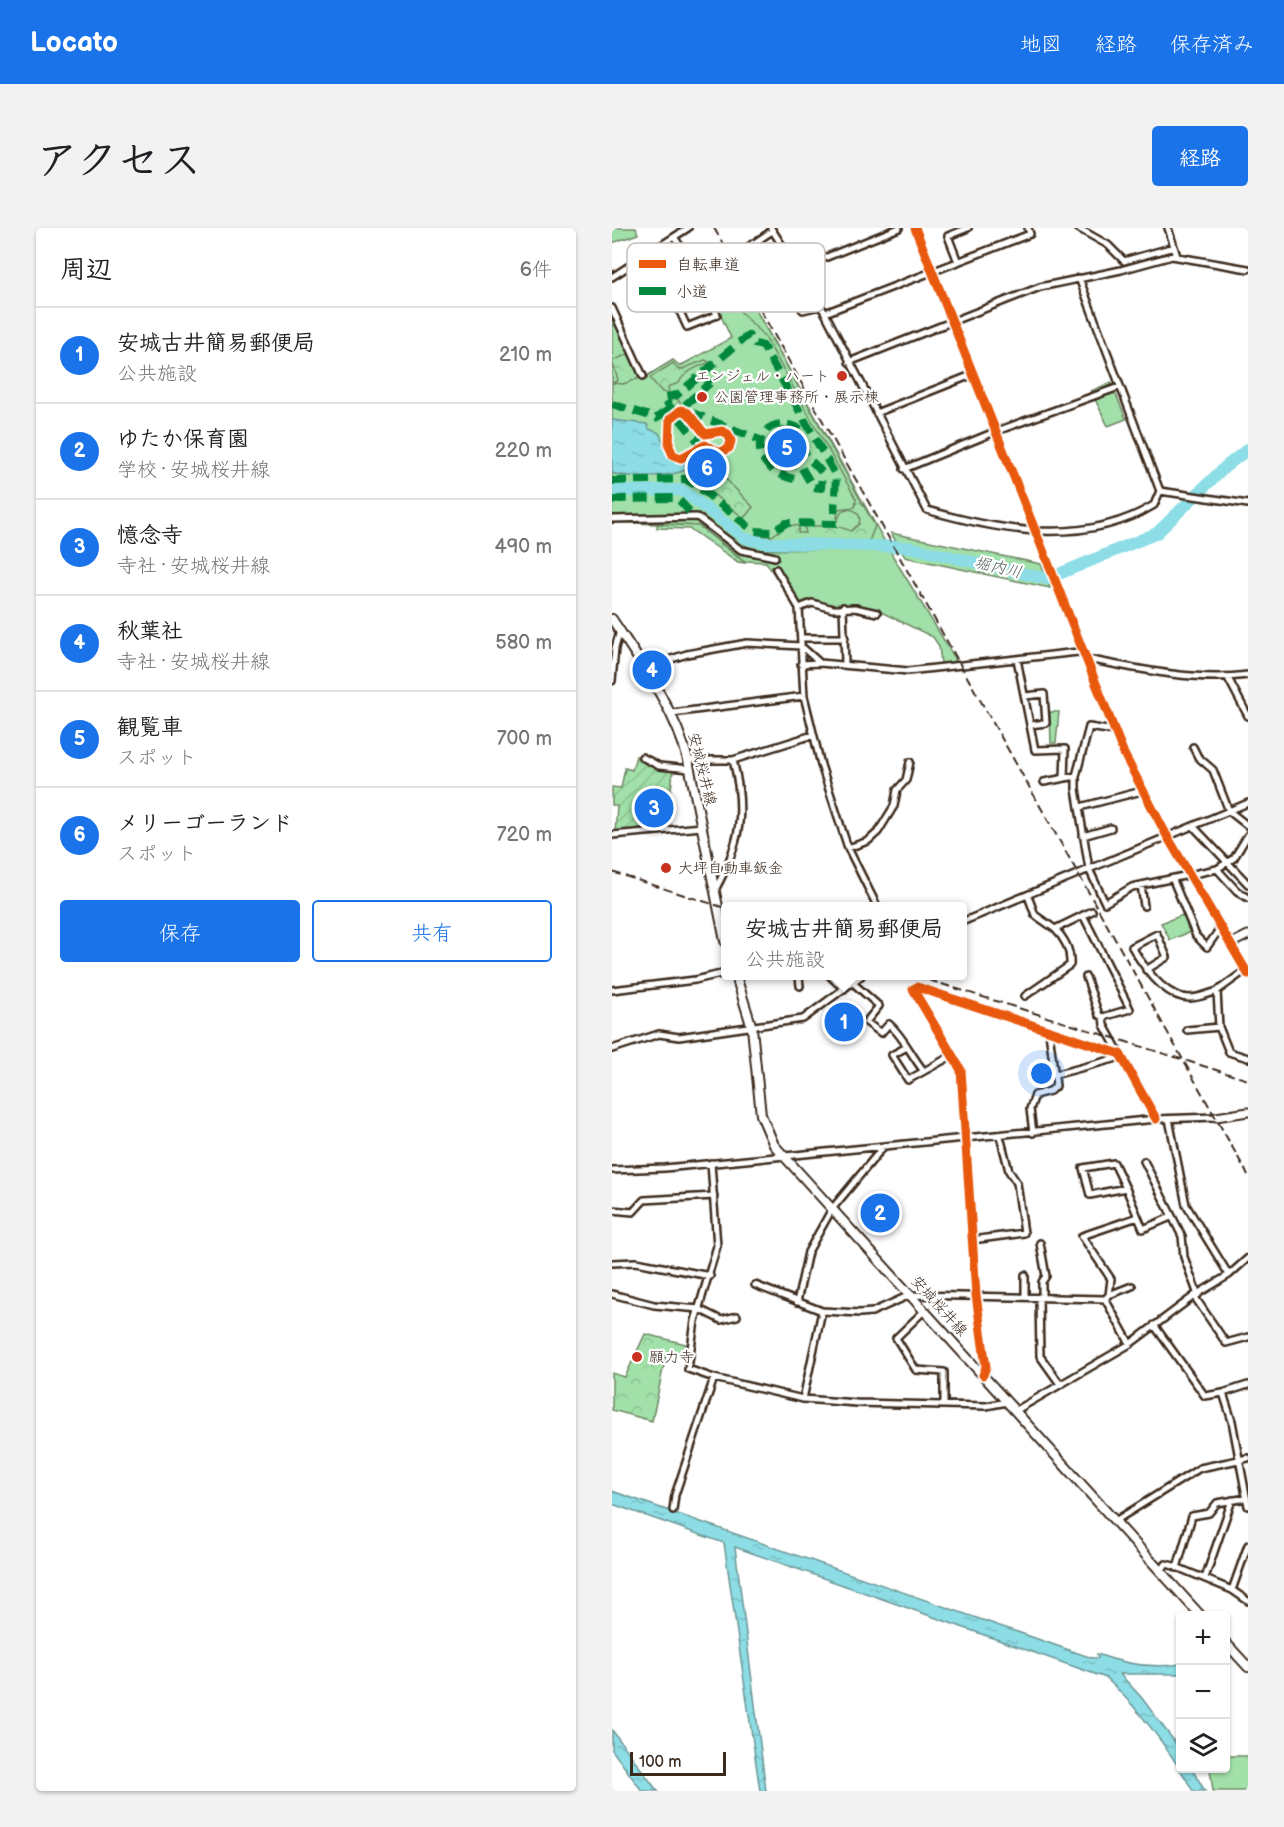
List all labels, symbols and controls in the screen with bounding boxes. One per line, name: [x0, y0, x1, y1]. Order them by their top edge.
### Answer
text: Locato: [30, 26, 118, 59]
text: 地図: [1020, 32, 1062, 57]
text: 経路: [1095, 32, 1137, 57]
text: 保存済み: [1170, 32, 1254, 57]
button: 経路: [1152, 126, 1248, 186]
text: アクセス: [36, 136, 201, 187]
legend: [627, 243, 825, 312]
text: 周辺: [60, 255, 112, 286]
text: 自転車道: [676, 256, 740, 275]
text: 6件: [520, 258, 552, 282]
text: 小道: [676, 283, 708, 302]
text: 安城古井簡易郵便局: [117, 330, 315, 357]
text: 1: [75, 343, 84, 367]
text: 210 m: [499, 343, 552, 367]
text: 公共施設: [117, 362, 197, 386]
place label: エンジェル・ハート: [695, 367, 830, 386]
marker: エンジェル・ハート: [835, 369, 849, 383]
place label: 公園管理事務所・展示棟: [714, 388, 879, 407]
marker: 公園管理事務所・展示棟: [695, 390, 709, 404]
text: ゆたか保育園: [117, 426, 249, 453]
pin: 5: [768, 426, 807, 470]
text: 2: [74, 439, 85, 463]
text: 220 m: [495, 439, 552, 463]
pin: 6: [688, 446, 727, 490]
text: 学校 · 安城桜井線: [117, 458, 270, 482]
text: 憶念寺: [117, 522, 183, 549]
text: 3: [74, 535, 85, 559]
text: 490 m: [495, 535, 552, 559]
water label: 堀内川: [972, 553, 1024, 583]
text: 寺社 · 安城桜井線: [117, 554, 270, 578]
text: 秋葉社: [117, 618, 183, 645]
text: 4: [74, 631, 85, 655]
text: 580 m: [495, 631, 552, 655]
pin: 4: [632, 648, 672, 692]
text: 寺社 · 安城桜井線: [117, 650, 270, 674]
text: 観覧車: [117, 714, 183, 741]
text: 5: [74, 727, 85, 751]
text: 700 m: [497, 727, 552, 751]
street label: 安城桜井線: [684, 730, 720, 808]
text: スポット: [117, 746, 197, 770]
pin: 3: [634, 786, 674, 830]
text: メリーゴーランド: [117, 810, 293, 837]
text: 6: [73, 823, 86, 847]
text: 720 m: [497, 823, 552, 847]
text: スポット: [117, 842, 197, 866]
place label: 大坪自動車鈑金: [678, 859, 783, 878]
marker: 大坪自動車鈑金: [659, 861, 673, 875]
button: 保存: [60, 900, 300, 962]
button: 共有: [312, 900, 552, 962]
popup: [721, 902, 967, 980]
text: 安城古井簡易郵便局: [745, 916, 943, 943]
text: 公共施設: [745, 948, 825, 972]
pin: 1: [824, 1000, 864, 1044]
your location: [1027, 1059, 1056, 1088]
pin: 2: [860, 1190, 900, 1236]
street label: 安城桜井線: [907, 1272, 971, 1340]
place label: 願力寺: [649, 1348, 694, 1367]
marker: 願力寺: [630, 1350, 644, 1364]
map controls: [1176, 1611, 1230, 1773]
button: +: [1176, 1611, 1230, 1665]
button: −: [1176, 1665, 1230, 1719]
button: layers: [1176, 1719, 1230, 1773]
scale bar: [630, 1749, 726, 1776]
text: 100 m: [639, 1753, 682, 1772]

